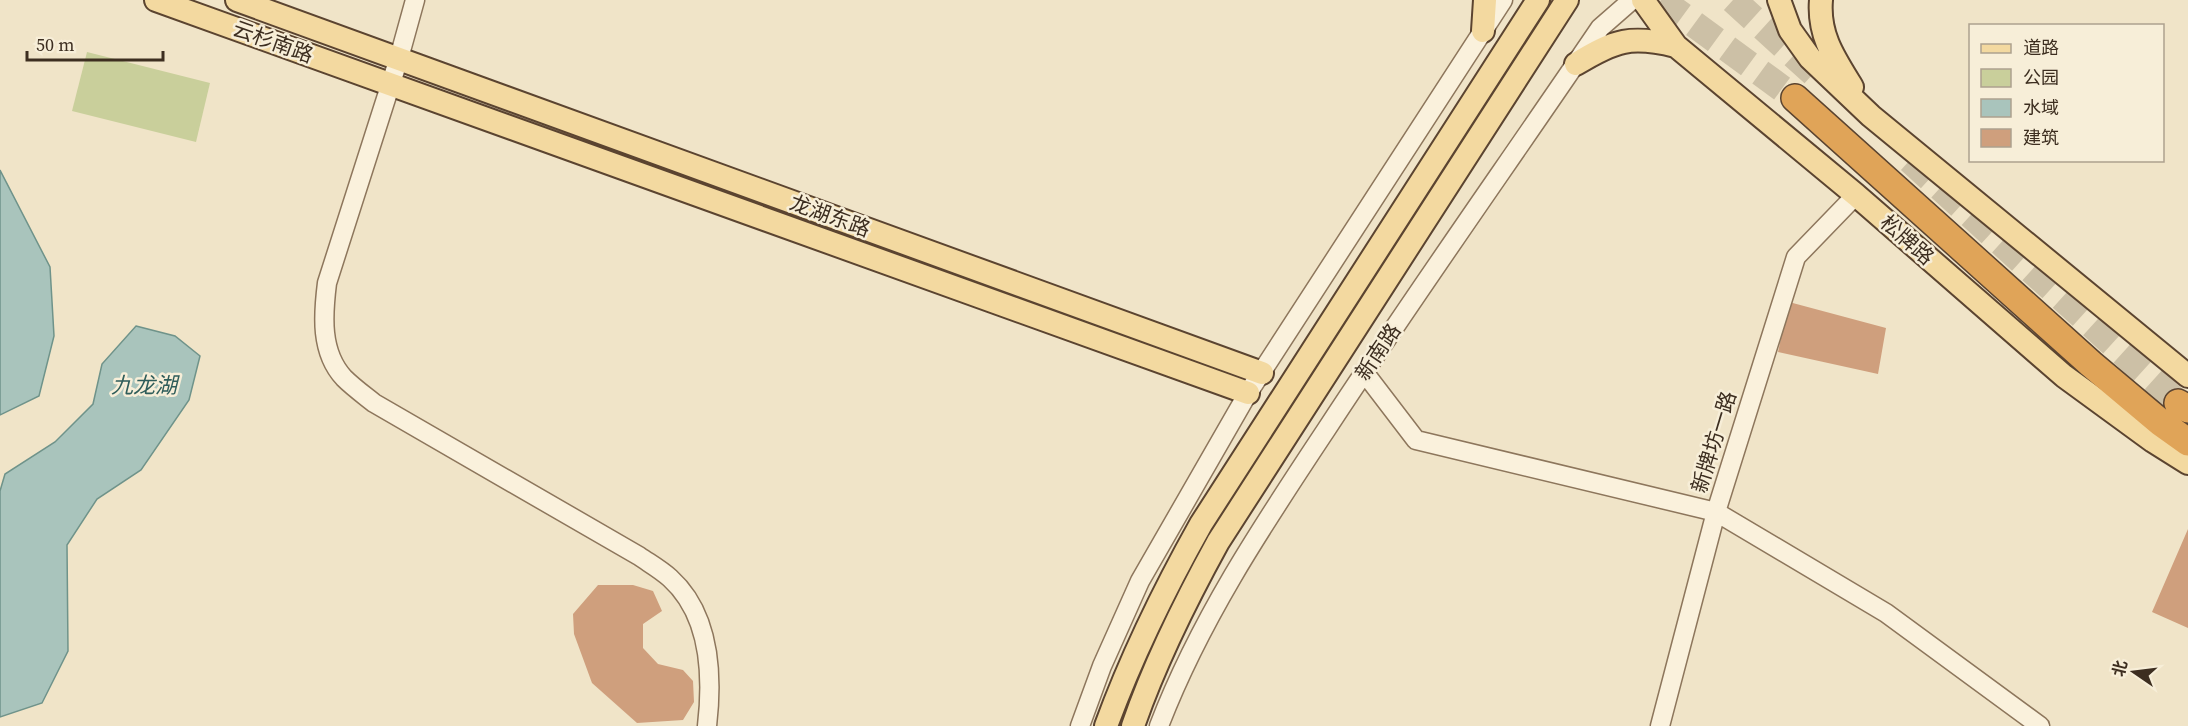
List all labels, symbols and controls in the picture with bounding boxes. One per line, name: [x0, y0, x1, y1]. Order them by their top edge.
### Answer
street label: 云杉南路: [229, 14, 318, 70]
scale bar: [27, 24, 164, 62]
legend: [1969, 24, 2164, 162]
text: 50 m: [36, 32, 74, 57]
text: 道路: [2023, 35, 2059, 60]
text: 公园: [2023, 65, 2059, 90]
text: 水域: [2023, 95, 2059, 120]
text: 建筑: [2023, 125, 2059, 150]
street label: 龙湖东路: [786, 188, 875, 244]
street label: 松牌路: [1874, 208, 1941, 271]
street label: 新南路: [1348, 317, 1407, 386]
water label: 九龙湖: [111, 370, 180, 400]
street label: 新牌坊一路: [1684, 387, 1743, 496]
north arrow: [2104, 642, 2164, 702]
text: 北: [2107, 658, 2132, 679]

